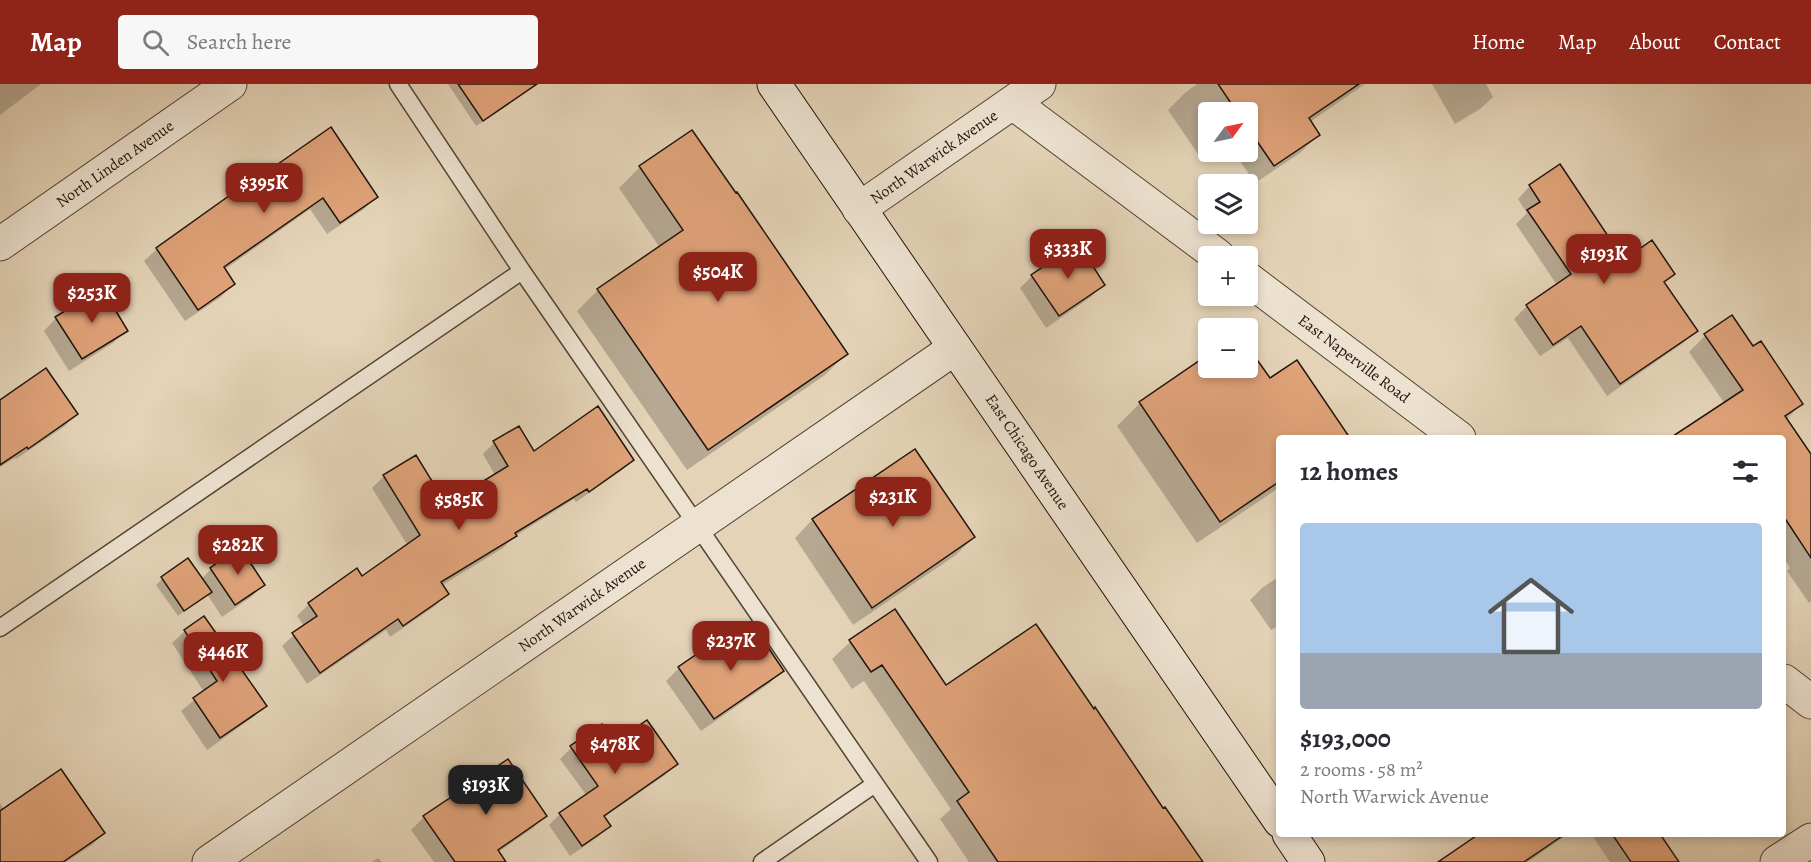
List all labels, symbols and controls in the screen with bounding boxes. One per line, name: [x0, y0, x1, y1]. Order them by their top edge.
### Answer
search box: [118, 15, 538, 69]
text: Map: [30, 23, 82, 61]
icon: search: [139, 26, 172, 59]
text: Search here: [187, 27, 291, 57]
text: Home: [1472, 28, 1525, 56]
text: Map: [1558, 28, 1596, 56]
text: About: [1629, 28, 1681, 56]
text: Contact: [1714, 28, 1781, 56]
north arrow: [1198, 102, 1258, 162]
map controls: [1198, 102, 1258, 378]
street label: North Warwick Avenue: [866, 105, 1002, 209]
street label: North Linden Avenue: [52, 115, 178, 213]
pin: $395K: [222, 163, 306, 214]
text: $395K: [240, 169, 288, 196]
button: layers: [1198, 174, 1258, 234]
pin: $333K: [1026, 229, 1110, 280]
pin: $193K: [1562, 234, 1646, 285]
text: $333K: [1044, 235, 1092, 262]
text: $193K: [1580, 240, 1628, 267]
button: +: [1198, 246, 1258, 306]
pin: $504K: [676, 252, 760, 303]
text: $504K: [693, 258, 743, 285]
pin: $253K: [50, 273, 134, 324]
text: $253K: [67, 279, 117, 306]
street label: East Naperville Road: [1293, 310, 1415, 409]
button: −: [1198, 318, 1258, 378]
street label: East Chicago Avenue: [980, 390, 1074, 514]
text: 12 homes: [1300, 454, 1398, 489]
icon: filters: [1729, 455, 1762, 488]
pin: $231K: [851, 477, 935, 528]
pin: $585K: [417, 480, 501, 531]
text: $231K: [869, 483, 917, 510]
text: $585K: [434, 486, 484, 513]
pin: $282K: [196, 525, 280, 576]
text: $282K: [212, 531, 264, 558]
street label: North Warwick Avenue: [514, 553, 650, 657]
icon: home: [1477, 562, 1585, 670]
pin: $237K: [689, 621, 773, 672]
text: $237K: [706, 627, 756, 654]
pin: $446K: [181, 632, 265, 683]
text: $446K: [198, 638, 248, 665]
text: $193,000: [1300, 721, 1391, 756]
pin: $478K: [573, 724, 657, 775]
text: $478K: [590, 730, 640, 757]
text: 2 rooms · 58 m²: [1300, 756, 1423, 783]
pin: $193K: [444, 765, 528, 816]
text: $193K: [462, 771, 510, 798]
text: North Warwick Avenue: [1300, 783, 1489, 810]

